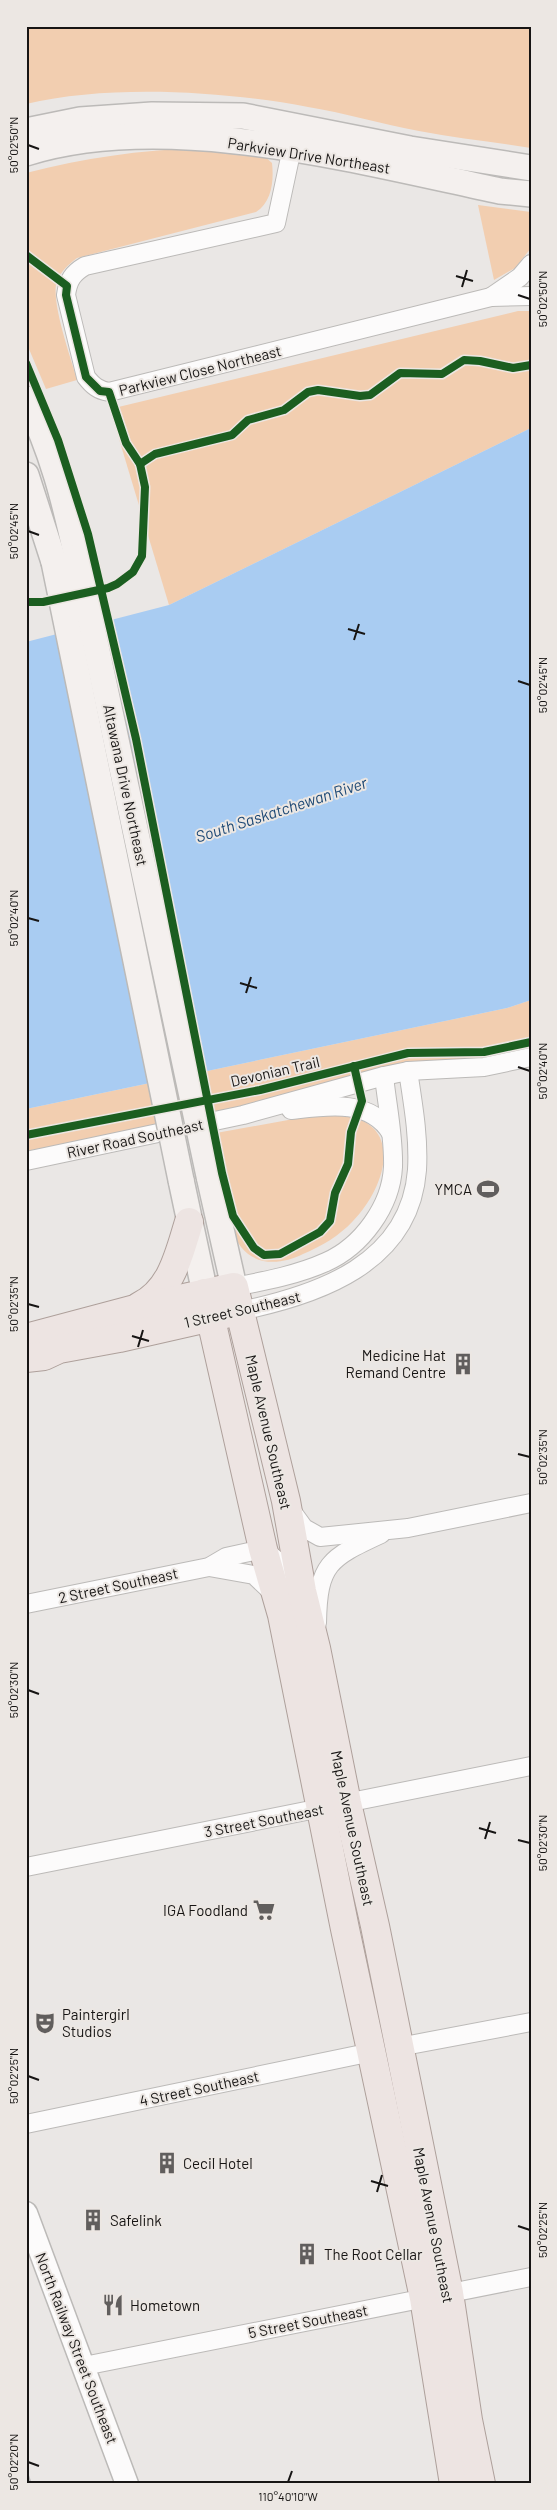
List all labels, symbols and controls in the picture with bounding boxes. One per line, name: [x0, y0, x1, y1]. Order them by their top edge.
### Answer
text: 50°02'50"N: [6, 117, 20, 173]
street label: Parkview Drive Northeast: [227, 133, 391, 177]
text: 50°02'50"N: [535, 271, 549, 327]
street label: Parkview Close Northeast: [117, 341, 283, 399]
text: 50°02'45"N: [6, 503, 20, 559]
text: 50°02'45"N: [535, 657, 549, 713]
street label: Altawana Drive Northeast: [100, 703, 152, 867]
water label: South Saskatchewan River: [193, 772, 370, 846]
text: 50°02'40"N: [6, 890, 20, 946]
text: 50°02'40"N: [535, 1043, 549, 1099]
street label: Devonian Trail: [229, 1052, 321, 1090]
street label: River Road Southeast: [65, 1115, 205, 1161]
sports icon: YMCA: [475, 1176, 501, 1202]
place label: YMCA: [435, 1180, 472, 1198]
text: 50°02'35"N: [6, 1276, 20, 1332]
street label: 1 Street Southeast: [182, 1287, 302, 1331]
place label: Medicine Hat Remand Centre: [346, 1346, 446, 1381]
building icon: Medicine Hat Remand Centre: [450, 1351, 476, 1377]
street label: Maple Avenue Southeast: [242, 1353, 296, 1511]
text: 50°02'35"N: [535, 1429, 549, 1485]
street label: 2 Street Southeast: [57, 1564, 179, 1606]
text: 50°02'30"N: [6, 1662, 20, 1718]
street label: Maple Avenue Southeast: [328, 1749, 378, 1907]
street label: 3 Street Southeast: [203, 1800, 325, 1840]
text: 50°02'30"N: [535, 1815, 549, 1871]
supermarket icon: IGA Foodland: [251, 1897, 277, 1923]
place label: IGA Foodland: [163, 1901, 248, 1919]
place label: Paintergirl Studios: [62, 2005, 130, 2040]
theatre icon: Paintergirl Studios: [32, 2010, 58, 2036]
text: 50°02'25"N: [6, 2048, 20, 2104]
street label: 4 Street Southeast: [138, 2067, 260, 2109]
street label: Maple Avenue Southeast: [410, 2146, 458, 2304]
building icon: Cecil Hotel: [154, 2150, 180, 2176]
place label: Cecil Hotel: [183, 2154, 253, 2172]
text: 50°02'25"N: [535, 2202, 549, 2258]
building icon: Safelink: [80, 2207, 106, 2233]
place label: Safelink: [110, 2211, 162, 2229]
building icon: The Root Cellar: [294, 2241, 320, 2267]
place label: The Root Cellar: [324, 2245, 423, 2263]
street label: North Railway Street Southeast: [32, 2250, 122, 2446]
restaurant icon: Hometown: [100, 2292, 126, 2318]
place label: Hometown: [130, 2296, 200, 2314]
street label: 5 Street Southeast: [247, 2301, 369, 2341]
text: 50°02'20"N: [6, 2434, 20, 2490]
text: 110°40'10"W: [258, 2489, 318, 2503]

